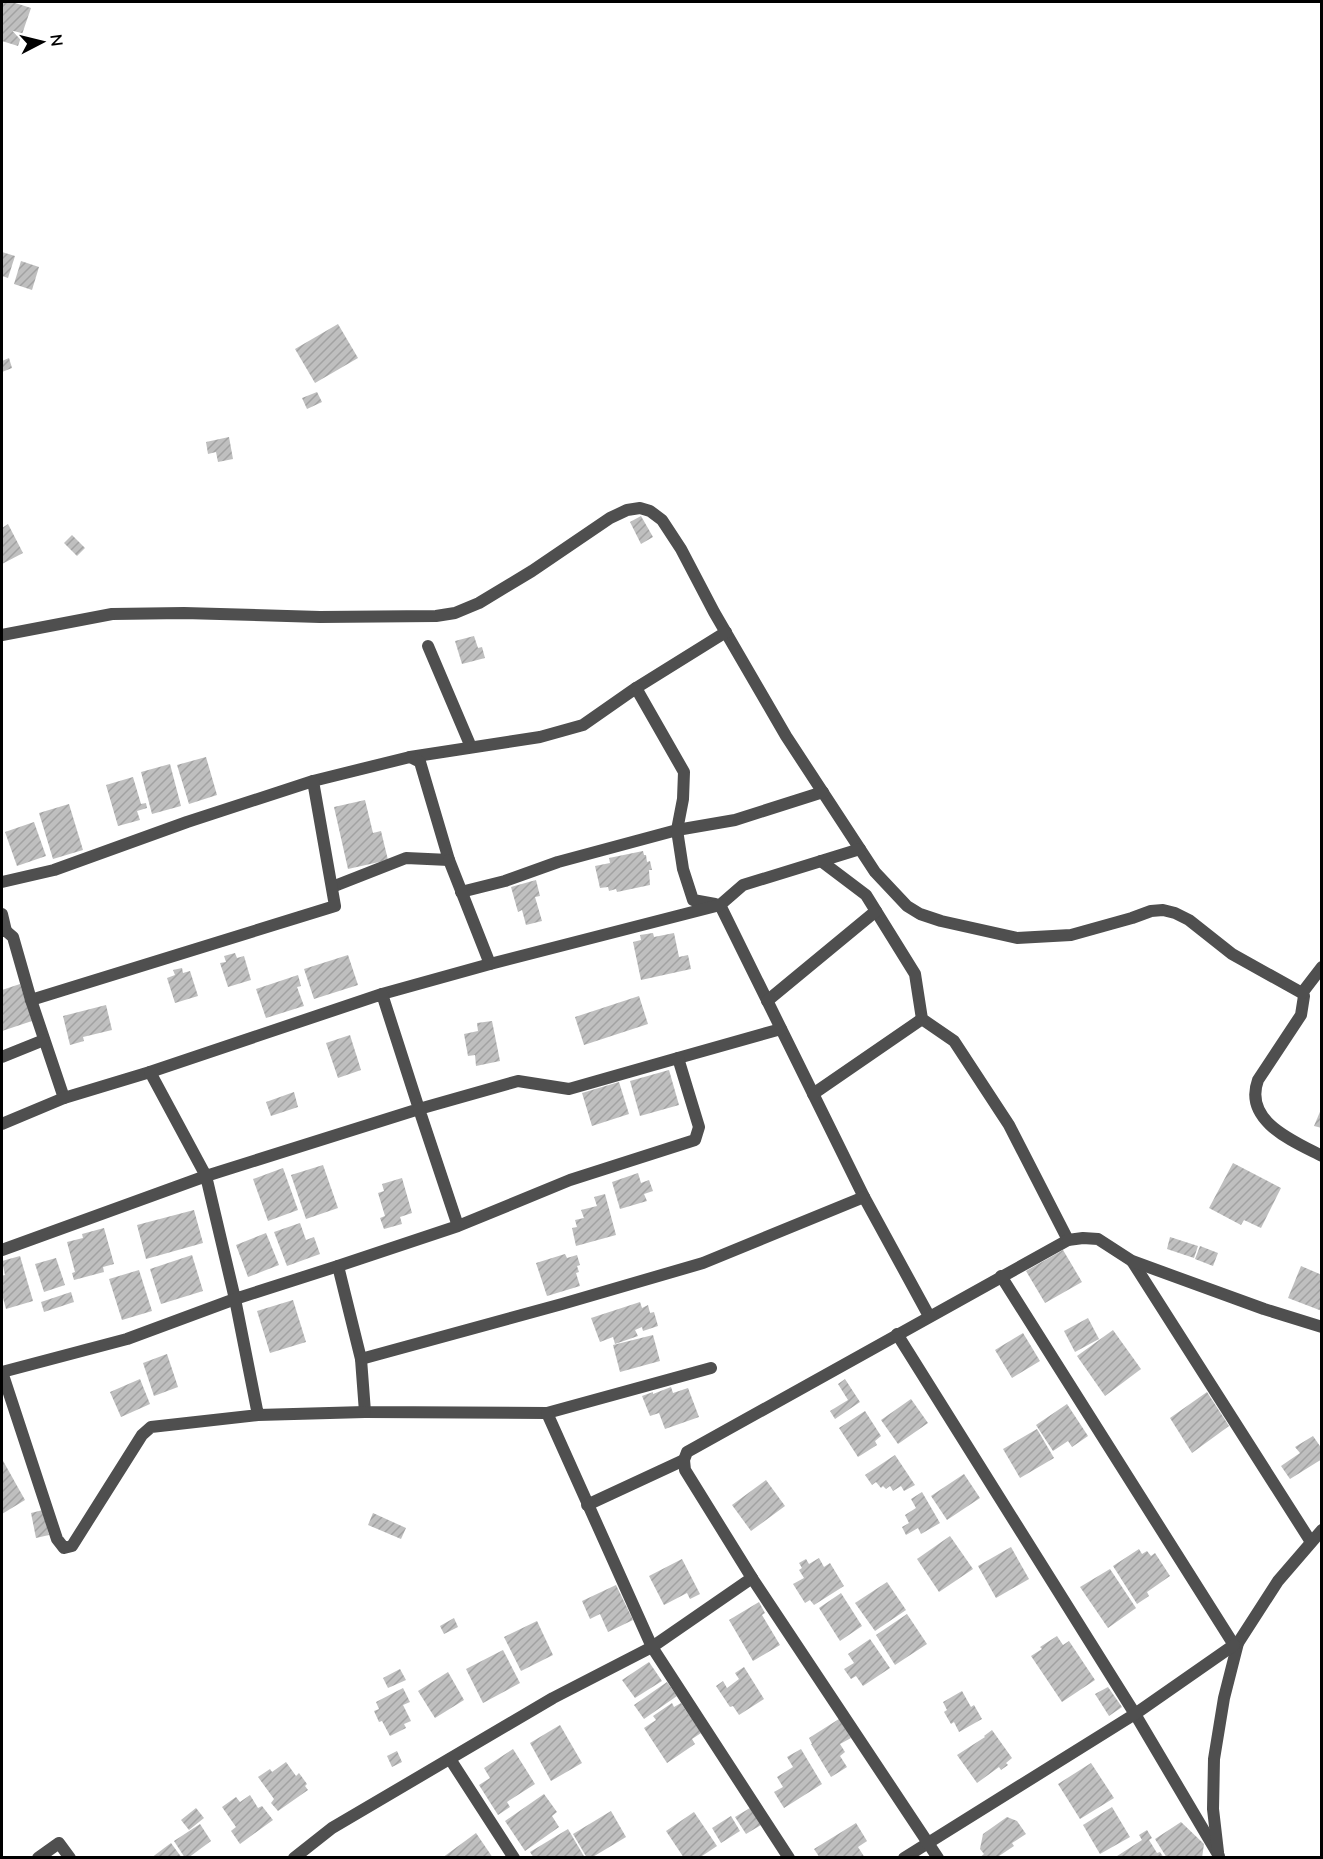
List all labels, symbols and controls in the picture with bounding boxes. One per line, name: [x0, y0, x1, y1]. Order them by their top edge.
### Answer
north arrow: [12, 12, 72, 72]
text: N: [44, 33, 68, 48]

